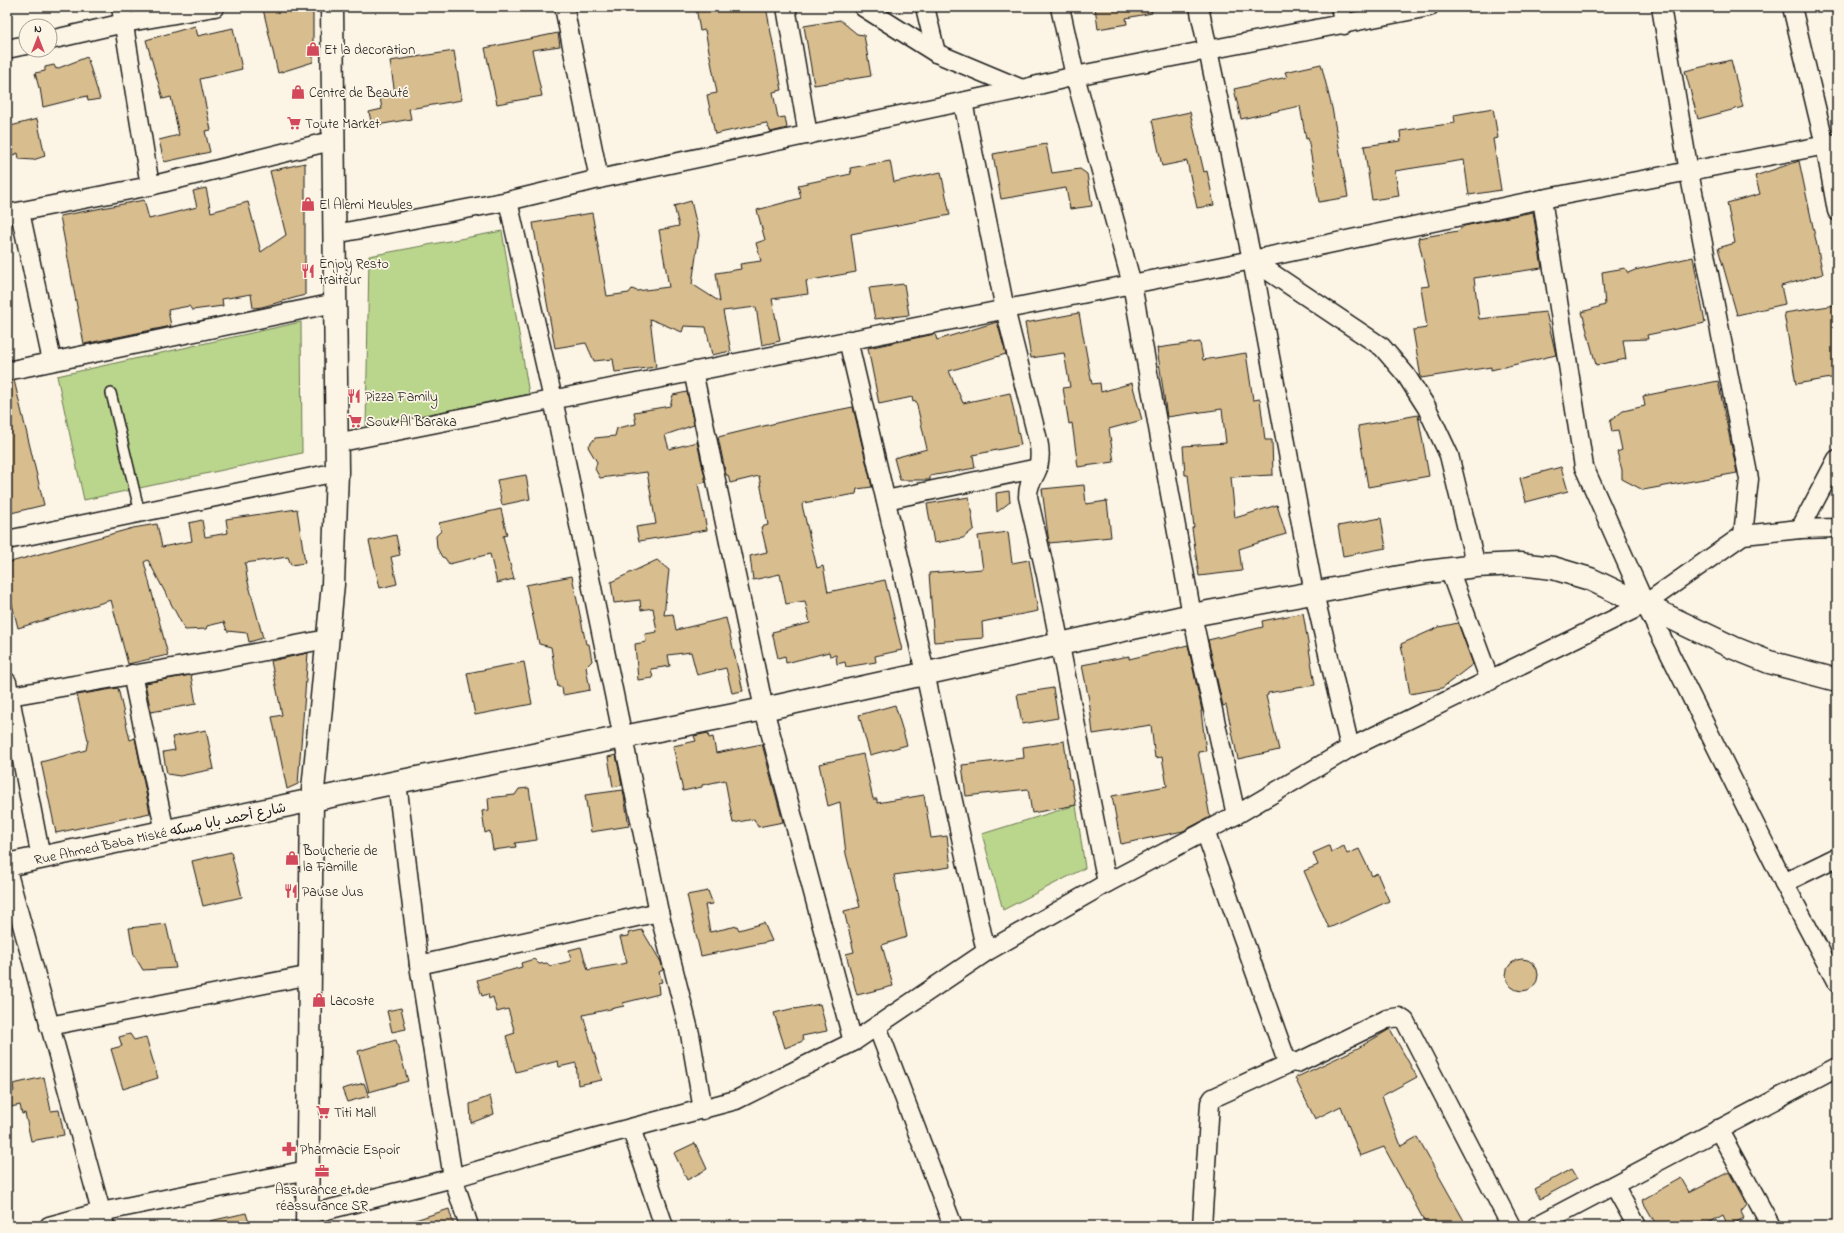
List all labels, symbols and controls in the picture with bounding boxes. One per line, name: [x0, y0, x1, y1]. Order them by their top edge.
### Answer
north arrow: [18, 18, 58, 58]
text: N: [34, 21, 42, 37]
place label: Et la decoration: [324, 40, 415, 61]
shop icon: Et la decoration: [305, 41, 321, 57]
place label: Centre de Beauté: [309, 83, 409, 104]
shop icon: Centre de Beauté: [290, 84, 306, 100]
place label: Toute Market: [305, 114, 380, 135]
supermarket icon: Toute Market: [286, 115, 302, 131]
place label: El Alemi Meubles: [319, 195, 413, 216]
shop icon: El Alemi Meubles: [300, 196, 316, 212]
place label: Enjoy Resto traiteur: [319, 254, 389, 291]
restaurant icon: Enjoy Resto traiteur: [300, 263, 316, 279]
place label: Pizza Family: [365, 387, 438, 409]
restaurant icon: Pizza Family: [346, 388, 362, 404]
place label: Souk Al Baraka: [366, 412, 457, 433]
supermarket icon: Souk Al Baraka: [347, 413, 363, 429]
street label: Rue Ahmed Baba Miské شارع أحمد بابا مسكه: [32, 797, 288, 871]
place label: Boucherie de la Famille: [302, 841, 378, 878]
shop icon: Boucherie de la Famille: [284, 850, 300, 866]
place label: Pause Jus: [302, 882, 364, 903]
restaurant icon: Pause Jus: [283, 883, 299, 899]
place label: Lacoste: [330, 991, 375, 1012]
shop icon: Lacoste: [311, 992, 327, 1008]
place label: Titi Mall: [334, 1103, 376, 1124]
supermarket icon: Titi Mall: [315, 1104, 331, 1120]
place label: Pharmacie Espoir: [300, 1140, 401, 1161]
pharmacy icon: Pharmacie Espoir: [281, 1141, 297, 1157]
office icon: Assurance et de réassurance SR: [314, 1163, 330, 1179]
place label: Assurance et de réassurance SR: [275, 1180, 370, 1217]

